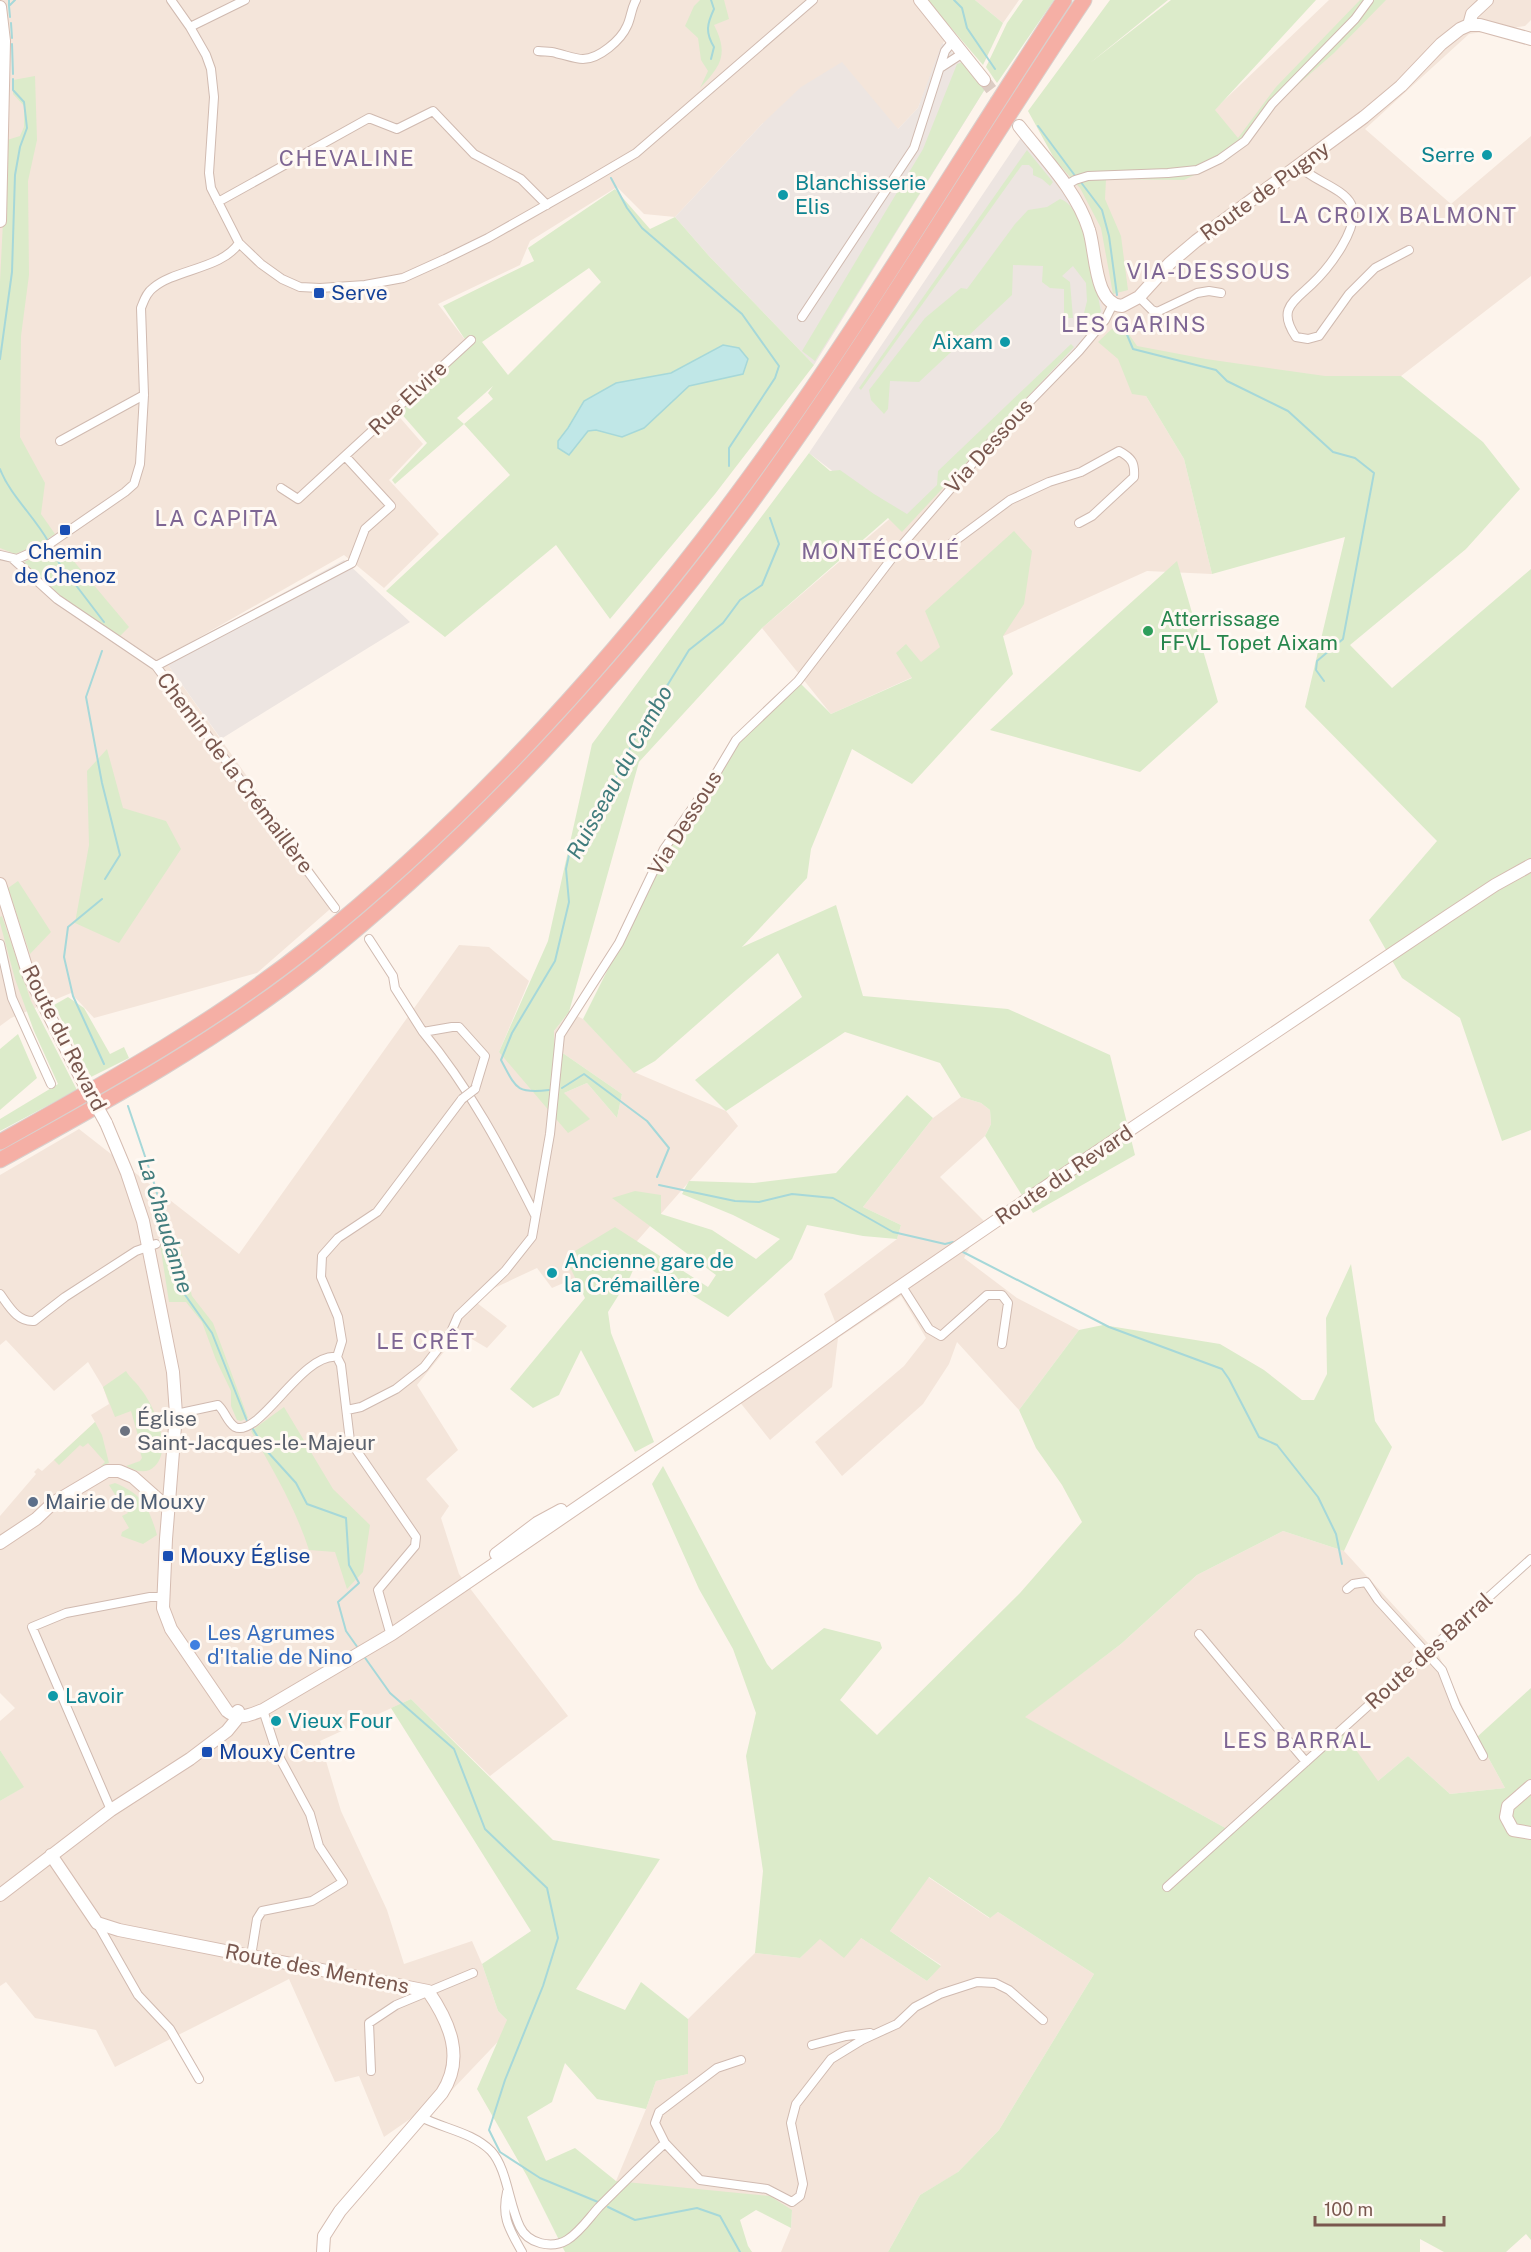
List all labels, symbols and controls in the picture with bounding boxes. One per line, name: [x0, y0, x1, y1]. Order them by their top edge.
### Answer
street label: Route de Pugny: [1195, 135, 1334, 246]
place label: Serre: [1421, 142, 1475, 167]
district label: CHEVALINE: [279, 145, 415, 171]
marker: Serre: [1480, 148, 1494, 162]
place label: Blanchisserie Elis: [795, 170, 926, 219]
marker: Blanchisserie Elis: [776, 188, 790, 202]
district label: LA CROIX BALMONT: [1279, 202, 1517, 228]
district label: VIA-DESSOUS: [1126, 258, 1292, 284]
place label: Serve: [331, 280, 388, 305]
marker: Serve: [312, 286, 326, 300]
district label: LES GARINS: [1061, 311, 1207, 337]
place label: Aixam: [932, 329, 993, 354]
marker: Aixam: [998, 335, 1012, 349]
street label: Rue Elvire: [363, 355, 452, 440]
street label: Via Dessous: [940, 393, 1038, 498]
district label: LA CAPITA: [155, 505, 279, 531]
marker: Chemin de Chenoz: [58, 523, 72, 537]
district label: MONTÉCOVIÉ: [801, 538, 961, 564]
place label: Chemin de Chenoz: [14, 539, 116, 588]
place label: Atterrissage FFVL Topet Aixam: [1160, 606, 1338, 655]
marker: Atterrissage FFVL Topet Aixam: [1141, 624, 1155, 638]
street label: Chemin de la Crémaillère: [152, 668, 319, 878]
water label: Ruisseau du Cambo: [561, 681, 677, 863]
street label: Via Dessous: [643, 766, 727, 880]
street label: Route du Revard: [17, 961, 112, 1115]
street label: Route du Revard: [990, 1119, 1137, 1230]
water label: La Chaudanne: [133, 1154, 199, 1296]
place label: Ancienne gare de la Crémaillère: [564, 1248, 734, 1297]
marker: Ancienne gare de la Crémaillère: [545, 1266, 559, 1280]
district label: LE CRÊT: [376, 1328, 476, 1354]
place label: Église Saint-Jacques-le-Majeur: [137, 1406, 375, 1455]
marker: Église Saint-Jacques-le-Majeur: [118, 1424, 132, 1438]
place label: Mairie de Mouxy: [45, 1489, 205, 1514]
marker: Mairie de Mouxy: [26, 1495, 40, 1509]
place label: Mouxy Église: [180, 1543, 310, 1568]
marker: Mouxy Église: [161, 1549, 175, 1563]
street label: Route des Barral: [1360, 1587, 1497, 1714]
place label: Les Agrumes d'Italie de Nino: [207, 1620, 353, 1669]
marker: Les Agrumes d'Italie de Nino: [188, 1638, 202, 1652]
place label: Lavoir: [65, 1683, 124, 1708]
marker: Lavoir: [46, 1689, 60, 1703]
place label: Vieux Four: [288, 1708, 393, 1733]
marker: Vieux Four: [269, 1714, 283, 1728]
district label: LES BARRAL: [1223, 1727, 1373, 1753]
place label: Mouxy Centre: [219, 1739, 356, 1764]
marker: Mouxy Centre: [200, 1745, 214, 1759]
street label: Route des Mentens: [223, 1938, 411, 1999]
scale bar: [1315, 2189, 1444, 2227]
text: 100 m: [1324, 2199, 1373, 2220]

